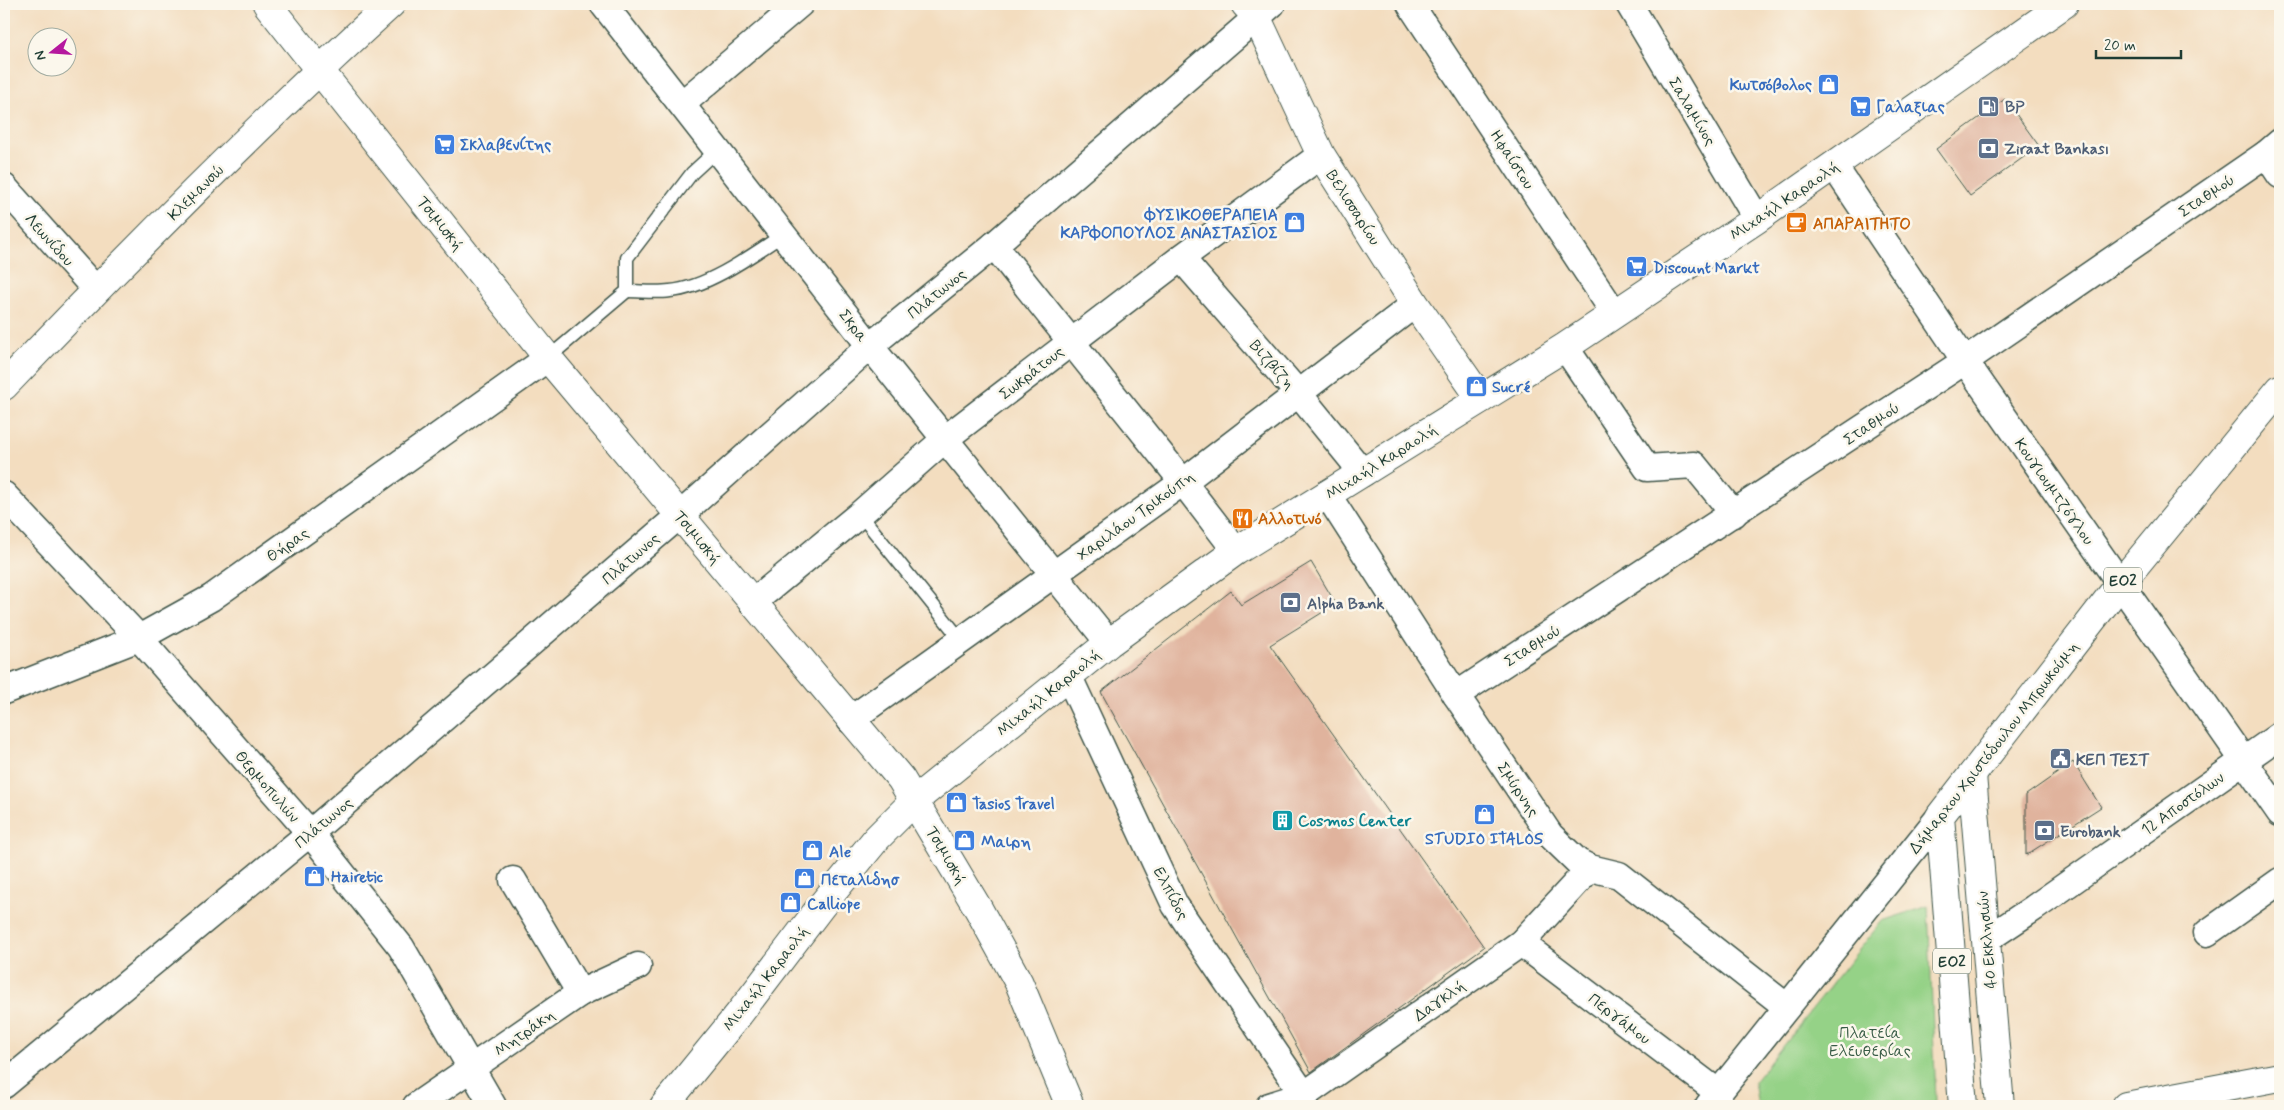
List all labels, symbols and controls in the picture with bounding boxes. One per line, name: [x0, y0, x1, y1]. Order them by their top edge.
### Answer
north arrow: [28, 28, 78, 78]
scale bar: [2096, 28, 2182, 60]
text: 20 m: [2104, 36, 2136, 56]
text: N: [31, 48, 50, 63]
shop icon: Κωτσόβολος: [1816, 72, 1840, 96]
street label: Σαλαμίνος: [1663, 74, 1720, 150]
place label: Κωτσόβολος: [1730, 75, 1812, 96]
supermarket icon: Γαλαξιας: [1848, 94, 1872, 118]
fuel station icon: BP: [1977, 94, 2001, 118]
place label: Γαλαξιας: [1876, 97, 1945, 118]
place label: BP: [2005, 97, 2025, 118]
street label: Ηφαίστου: [1485, 126, 1539, 194]
supermarket icon: Σκλαβενίτης: [432, 132, 456, 156]
place label: Σκλαβενίτης: [460, 135, 551, 156]
bank icon: Ziraat Bankası: [1976, 136, 2000, 160]
place label: Ziraat Bankası: [2004, 139, 2109, 160]
street label: Μιχαήλ Καραολή: [1726, 157, 1844, 246]
street label: Κλεμανσώ: [163, 160, 229, 226]
street label: Βελισσαρίου: [1321, 166, 1385, 249]
street label: Σταθμού: [2175, 170, 2239, 223]
street label: Τσιμισκή: [412, 192, 468, 256]
place label: ΦΥΣΙΚΟΘΕΡΑΠΕΙΑ ΚΑΡΦΟΠΟΥΛΟΣ ΑΝΑΣΤΑΣΙΟΣ: [1060, 205, 1278, 244]
street label: Λεωνίδου: [19, 209, 78, 271]
shop icon: ΦΥΣΙΚΟΘΕΡΑΠΕΙΑ ΚΑΡΦΟΠΟΥΛΟΣ ΑΝΑΣΤΑΣΙΟΣ: [1282, 211, 1306, 235]
cafe icon: ΑΠΑΡΑΙΤΗΤΟ: [1785, 211, 1809, 235]
place label: ΑΠΑΡΑΙΤΗΤΟ: [1813, 214, 1911, 235]
supermarket icon: Discount Markt: [1625, 255, 1649, 279]
place label: Discount Markt: [1653, 258, 1760, 279]
street label: Πλάτωνος: [903, 264, 971, 324]
street label: Σκρα: [833, 305, 872, 347]
street label: Βιζβίζη: [1244, 336, 1299, 394]
street label: Σωκράτους: [995, 341, 1069, 405]
shop icon: Sucré: [1464, 374, 1488, 398]
place label: Sucré: [1492, 377, 1531, 398]
street label: Σταθμού: [1840, 398, 1904, 451]
street label: Μιχαήλ Καραολή: [1322, 419, 1442, 505]
street label: Κουγιουμτζόγλου: [2009, 434, 2098, 549]
street label: Χαριλάου Τρικούπη: [1073, 467, 1199, 566]
street label: Τσιμισκή: [669, 506, 725, 569]
restaurant icon: Αλλοτινό: [1230, 506, 1254, 530]
place label: Αλλοτινό: [1258, 509, 1322, 530]
street label: Θήρας: [262, 523, 313, 567]
street label: Πλάτωνος: [598, 528, 664, 590]
road number: ΕΟ2: [2104, 568, 2142, 592]
bank icon: Alpha Bank: [1279, 591, 1303, 615]
place label: Alpha Bank: [1307, 594, 1384, 615]
street label: Σταθμού: [1501, 620, 1565, 672]
street label: Δήμαρχου Χριστόδουλου Μπρωκούμη: [1905, 637, 2084, 859]
street label: Μιχαήλ Καραολή: [993, 645, 1105, 742]
street label: Θερμοπυλών: [230, 746, 304, 828]
public building icon: ΚΕΠ ΤΕΣΤ: [2048, 747, 2072, 771]
place label: ΚΕΠ ΤΕΣΤ: [2076, 750, 2150, 771]
street label: Σμύρνης: [1492, 758, 1544, 821]
street label: 12 Αποστόλων: [2137, 768, 2229, 841]
shop icon: Tasios Travel: [944, 791, 968, 815]
street label: Πλάτωνος: [291, 793, 357, 854]
place label: Tasios Travel: [972, 794, 1055, 815]
shop icon: STUDIO ITALOS: [1472, 802, 1496, 826]
building icon: Cosmos Center: [1270, 808, 1294, 832]
place label: Cosmos Center: [1298, 811, 1411, 832]
bank icon: Eurobank: [2032, 819, 2056, 843]
place label: Eurobank: [2060, 822, 2121, 843]
street label: Τσιμισκή: [921, 823, 971, 889]
shop icon: Μαιρη: [953, 829, 977, 853]
place label: STUDIO ITALOS: [1425, 829, 1543, 850]
place label: Μαιρη: [981, 832, 1031, 853]
shop icon: Ale: [801, 839, 825, 863]
place label: Ale: [829, 842, 851, 863]
shop icon: Hairetic: [303, 864, 327, 888]
street label: Ελπίδος: [1148, 864, 1193, 924]
place label: Hairetic: [331, 867, 384, 888]
shop icon: Πεταλιδησ: [793, 867, 817, 891]
place label: Πεταλιδησ: [821, 870, 900, 891]
street label: 40 Εκκλησιών: [1973, 890, 2002, 989]
shop icon: Calliope: [779, 891, 803, 915]
place label: Calliope: [807, 894, 860, 915]
street label: Μιχαήλ Καραολή: [718, 922, 814, 1036]
road number: ΕΟ2: [1933, 948, 1971, 974]
street label: Δαγκλή: [1410, 976, 1470, 1027]
street label: Περγάμου: [1584, 989, 1655, 1050]
street label: Μητράκη: [490, 1005, 559, 1062]
park label: Πλατεία Ελευθερίας: [1829, 1023, 1911, 1062]

